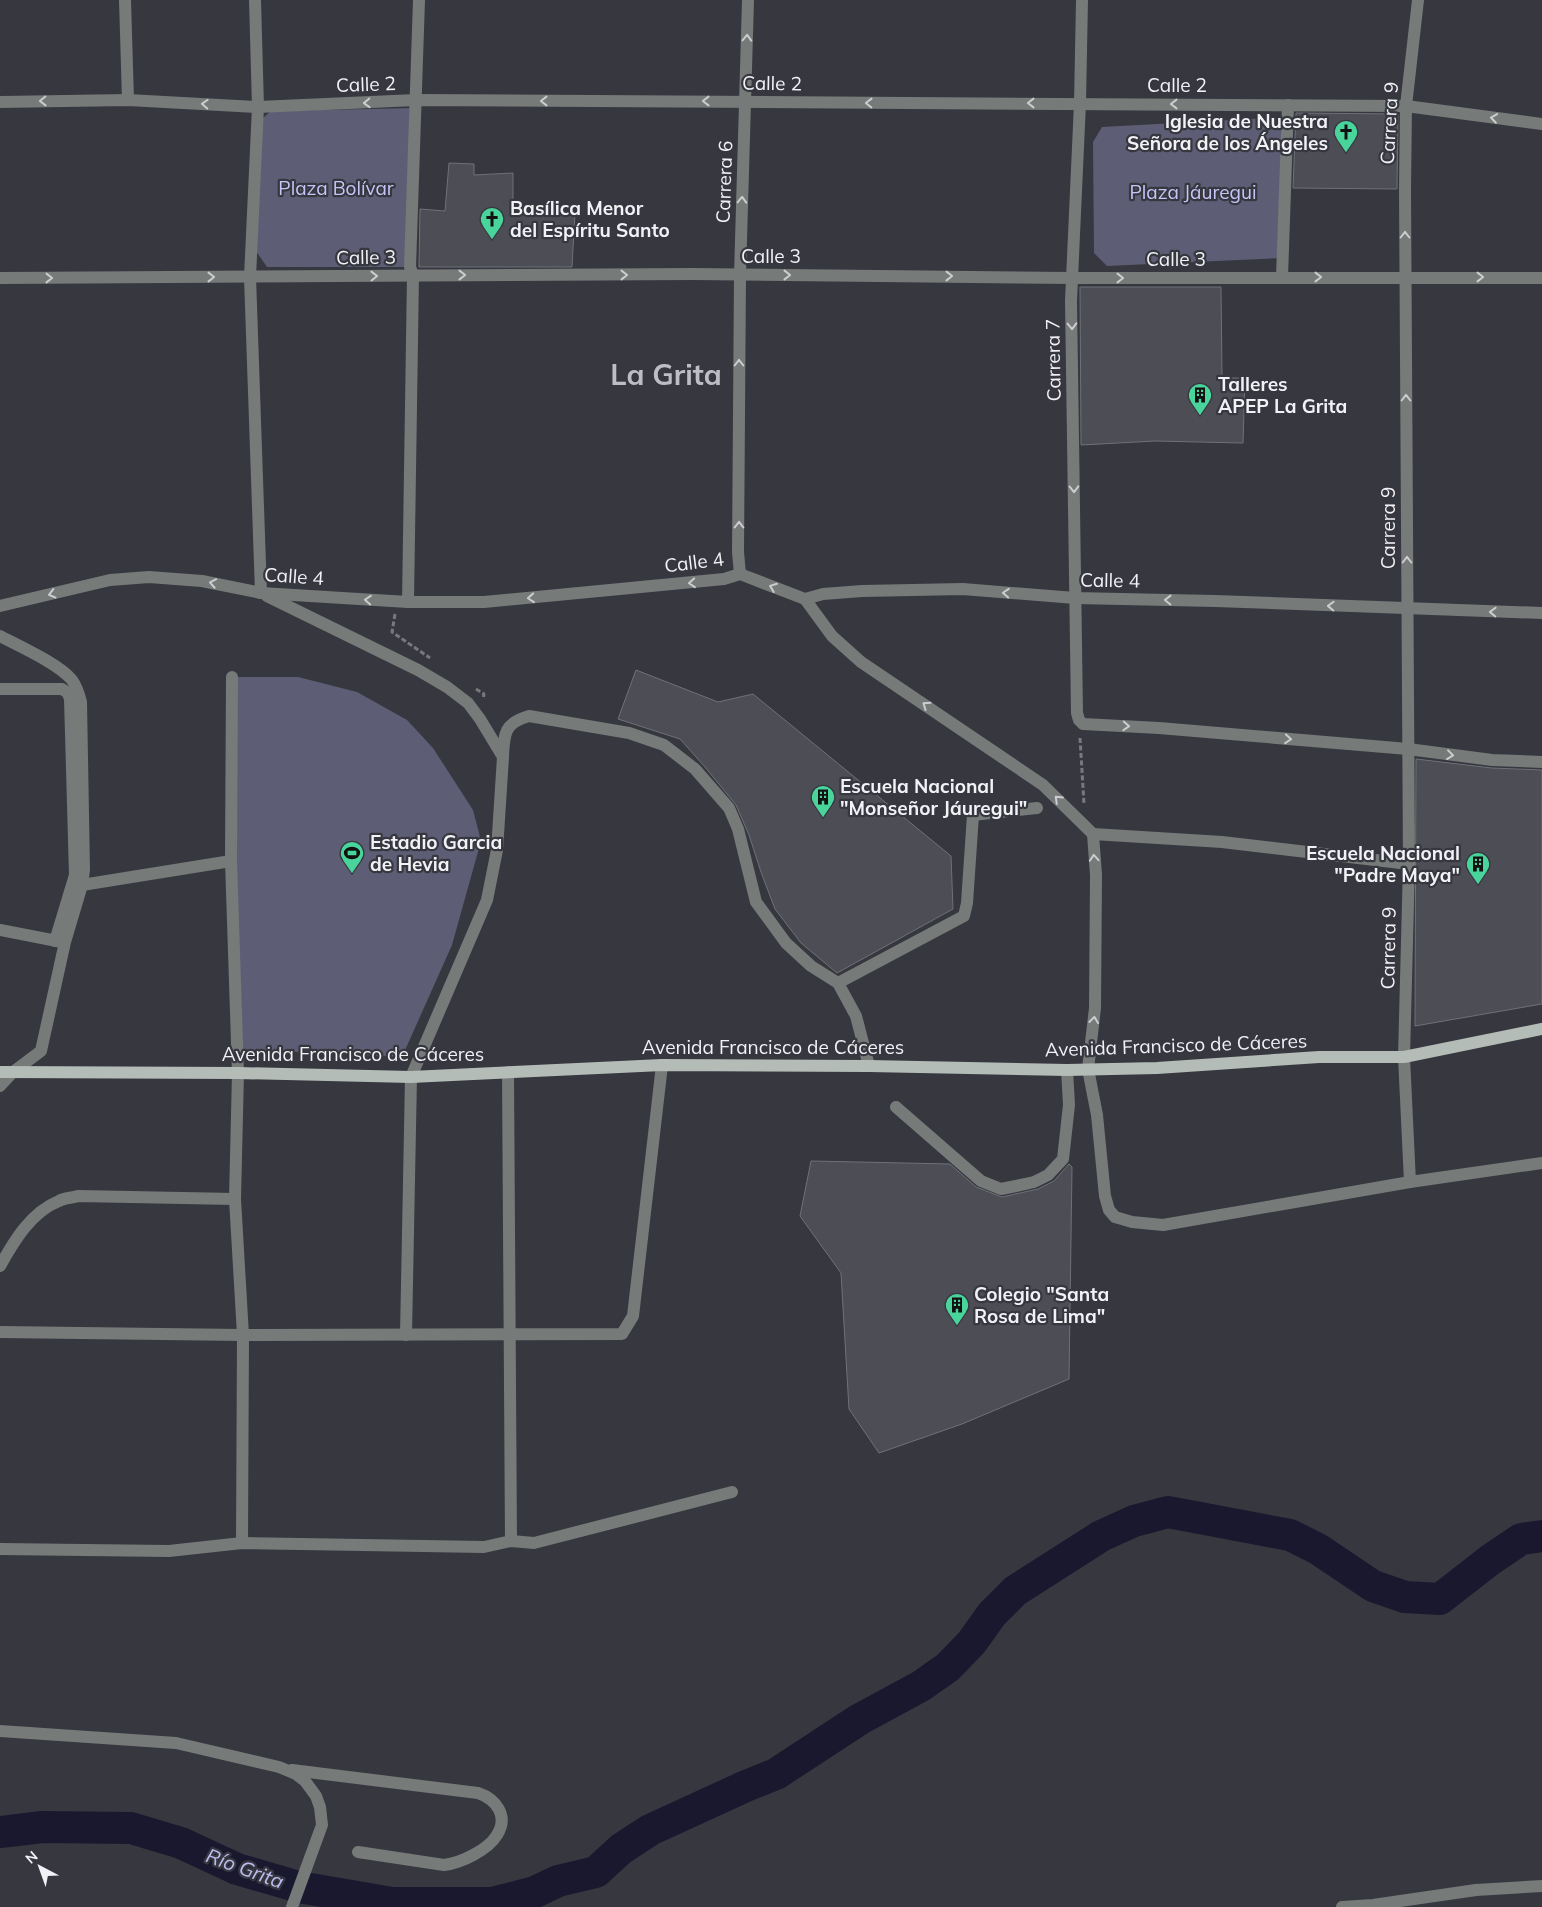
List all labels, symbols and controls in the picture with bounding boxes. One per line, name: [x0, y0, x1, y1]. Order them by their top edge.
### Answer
one-way arrow: [741, 34, 752, 42]
street label: Calle 2: [742, 70, 802, 96]
street label: Calle 2: [336, 71, 396, 97]
street label: Calle 2: [1147, 73, 1207, 97]
street label: Carrera 9: [1375, 81, 1403, 165]
one-way arrow: [38, 96, 46, 106]
one-way arrow: [539, 96, 547, 106]
one-way arrow: [702, 96, 710, 106]
one-way arrow: [363, 97, 371, 108]
one-way arrow: [864, 98, 872, 108]
one-way arrow: [1027, 98, 1034, 108]
one-way arrow: [201, 99, 209, 110]
one-way arrow: [1170, 99, 1178, 109]
place label: Iglesia de Nuestra Señora de los Ángeles: [1127, 109, 1328, 155]
one-way arrow: [1489, 113, 1497, 124]
church icon: Iglesia de Nuestra Señora de los Ángeles: [1333, 119, 1359, 153]
street label: Carrera 6: [711, 140, 737, 224]
park label: Plaza Bolívar: [278, 176, 394, 200]
park label: Plaza Jáuregui: [1129, 180, 1257, 204]
place label: Basílica Menor del Espíritu Santo: [510, 196, 670, 242]
one-way arrow: [737, 196, 747, 204]
church icon: Basílica Menor del Espíritu Santo: [479, 206, 505, 240]
one-way arrow: [1400, 231, 1410, 238]
street label: Calle 3: [336, 244, 396, 270]
street label: Calle 3: [741, 244, 801, 268]
street label: Calle 3: [1146, 247, 1206, 271]
one-way arrow: [458, 270, 466, 280]
one-way arrow: [621, 270, 629, 280]
one-way arrow: [784, 270, 791, 280]
one-way arrow: [370, 271, 378, 281]
one-way arrow: [946, 271, 954, 282]
one-way arrow: [208, 272, 215, 282]
one-way arrow: [1314, 272, 1322, 282]
one-way arrow: [1477, 272, 1485, 282]
one-way arrow: [45, 273, 53, 283]
one-way arrow: [1117, 273, 1125, 283]
street label: Carrera 7: [1040, 318, 1066, 402]
one-way arrow: [1066, 323, 1077, 331]
district label: La Grita: [610, 356, 722, 392]
one-way arrow: [734, 359, 744, 366]
place label: Talleres APEP La Grita: [1218, 372, 1347, 418]
building icon: Talleres APEP La Grita: [1187, 382, 1213, 416]
one-way arrow: [1400, 393, 1411, 401]
one-way arrow: [1069, 486, 1079, 493]
street label: Carrera 9: [1376, 487, 1400, 569]
one-way arrow: [733, 521, 744, 529]
street label: Calle 4: [663, 546, 725, 578]
one-way arrow: [1402, 556, 1412, 564]
street label: Calle 4: [263, 562, 325, 590]
street label: Calle 4: [1080, 567, 1140, 593]
one-way arrow: [688, 577, 696, 588]
one-way arrow: [208, 578, 217, 589]
one-way arrow: [769, 583, 778, 593]
one-way arrow: [1002, 587, 1010, 598]
one-way arrow: [48, 588, 57, 599]
one-way arrow: [526, 592, 534, 603]
one-way arrow: [364, 594, 372, 605]
one-way arrow: [1164, 595, 1172, 605]
one-way arrow: [1327, 600, 1335, 611]
one-way arrow: [1489, 606, 1497, 617]
one-way arrow: [922, 702, 932, 711]
one-way arrow: [1122, 721, 1130, 731]
one-way arrow: [1284, 733, 1292, 744]
one-way arrow: [1446, 749, 1454, 760]
place label: Escuela Nacional "Monseñor Jáuregui": [840, 774, 1027, 820]
building icon: Escuela Nacional "Monseñor Jáuregui": [810, 784, 836, 818]
one-way arrow: [1055, 796, 1064, 805]
place label: Estadio Garcia de Hevia: [370, 830, 502, 876]
sports icon: Estadio Garcia de Hevia: [339, 840, 365, 874]
place label: Escuela Nacional "Padre Maya": [1306, 841, 1460, 887]
building icon: Escuela Nacional "Padre Maya": [1465, 851, 1491, 885]
one-way arrow: [1089, 853, 1100, 861]
street label: Carrera 9: [1375, 906, 1401, 990]
one-way arrow: [1088, 1016, 1099, 1024]
street label: Avenida Francisco de Cáceres: [1044, 1028, 1308, 1062]
street label: Avenida Francisco de Cáceres: [642, 1035, 904, 1059]
street label: Avenida Francisco de Cáceres: [222, 1042, 484, 1066]
place label: Colegio "Santa Rosa de Lima": [974, 1282, 1109, 1328]
building icon: Colegio "Santa Rosa de Lima": [944, 1292, 970, 1326]
north arrow: [15, 1842, 65, 1892]
water label: Río Grita: [203, 1842, 287, 1894]
text: N: [22, 1847, 41, 1867]

